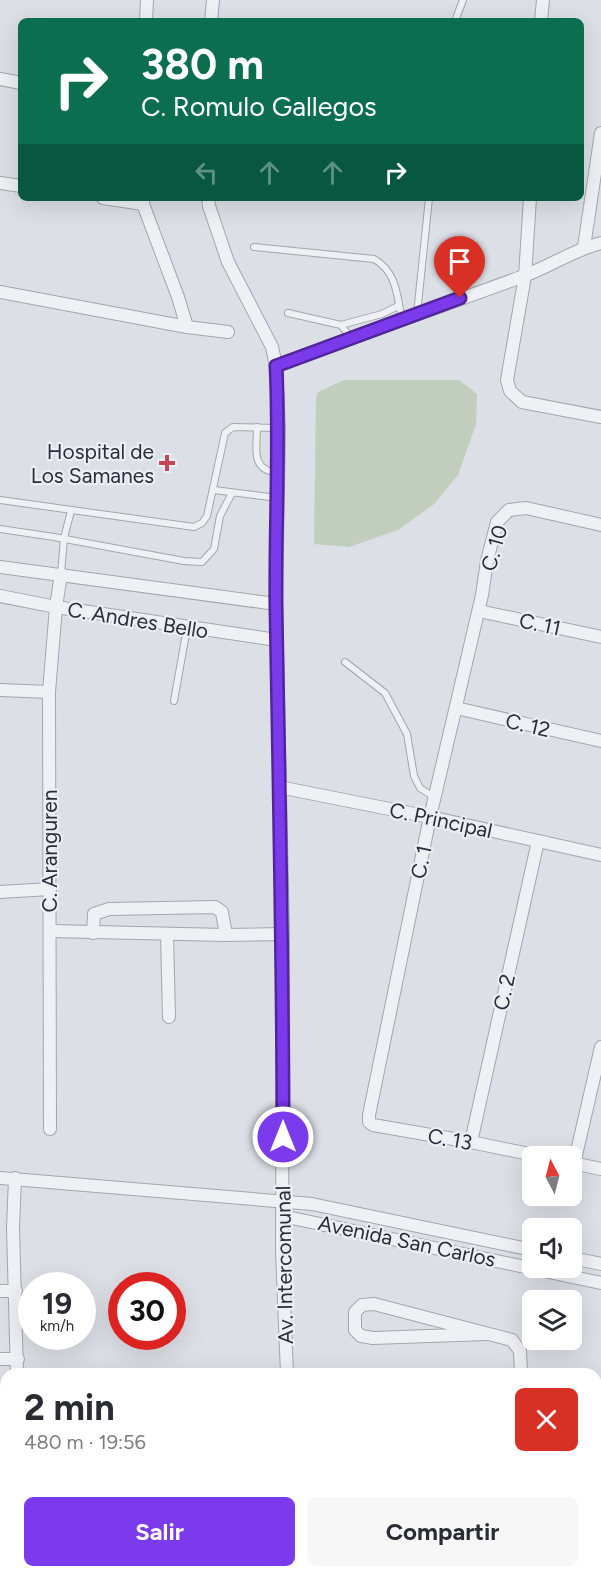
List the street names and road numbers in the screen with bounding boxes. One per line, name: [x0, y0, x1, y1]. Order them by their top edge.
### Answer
street label: C. 10: [476, 522, 512, 574]
street label: C. Andres Bello: [66, 597, 210, 643]
street label: C. 11: [517, 607, 563, 641]
street label: C. 12: [503, 708, 553, 742]
street label: C. Aranguren: [37, 790, 62, 912]
street label: C. Principal: [387, 797, 495, 843]
street label: C. 1: [405, 843, 437, 881]
street label: C. 2: [488, 972, 520, 1012]
street label: C. 13: [426, 1123, 474, 1155]
street label: Av. Intercomunal: [270, 1186, 298, 1344]
street label: Avenida San Carlos: [316, 1210, 498, 1272]

